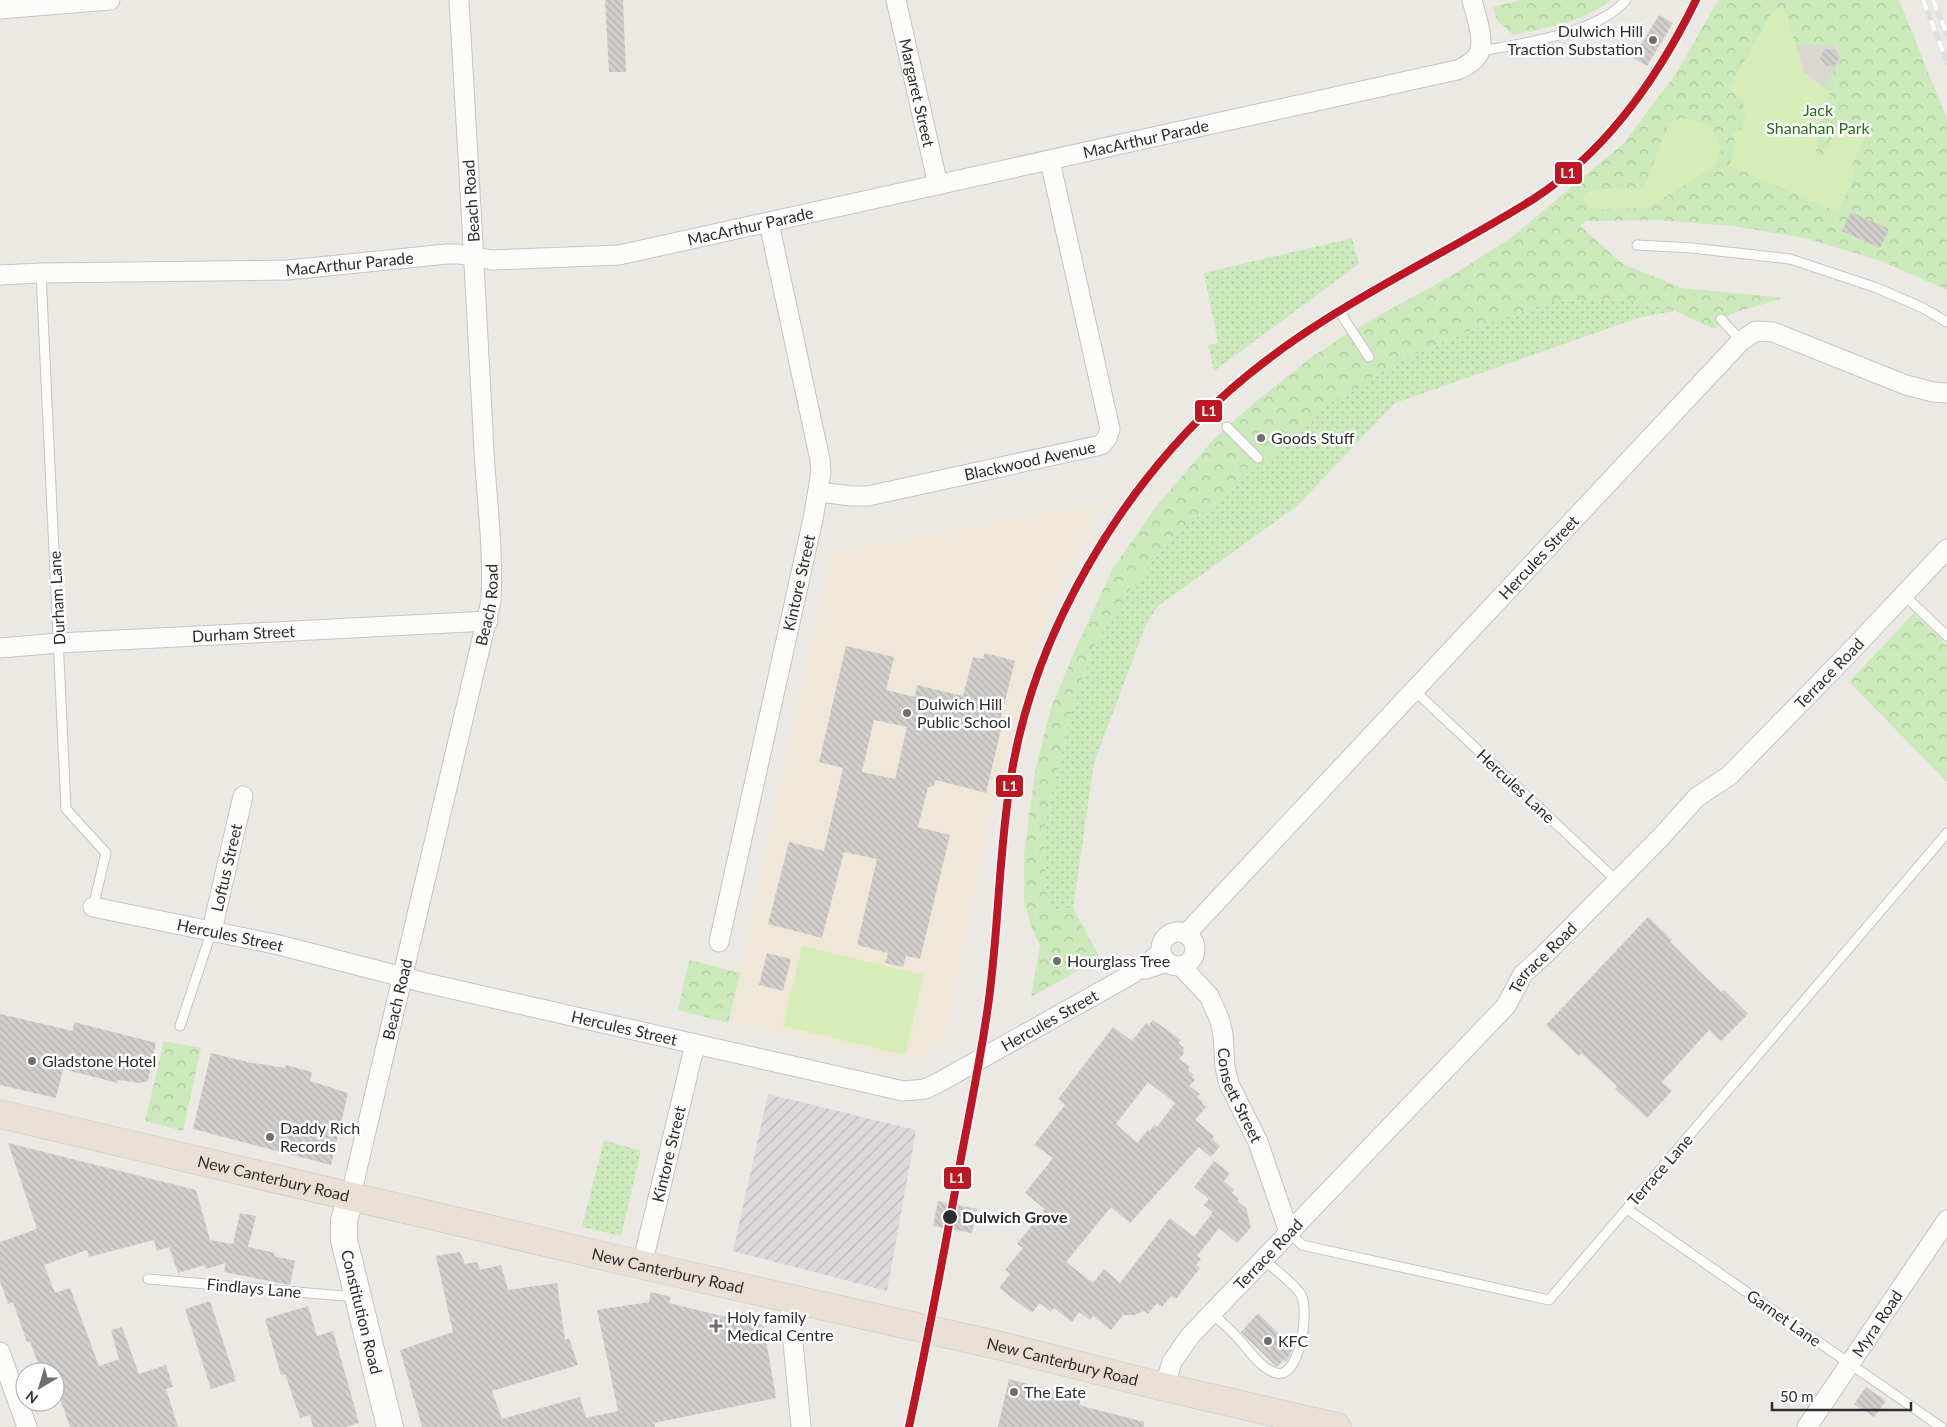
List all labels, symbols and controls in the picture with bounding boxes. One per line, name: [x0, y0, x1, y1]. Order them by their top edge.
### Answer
place label: Dulwich Hill Traction Substation: [1507, 21, 1643, 58]
marker: Dulwich Hill Traction Substation: [1647, 34, 1659, 46]
street label: Margaret Street: [896, 37, 939, 149]
park label: Jack Shanahan Park: [1766, 100, 1871, 137]
street label: MacArthur Parade: [1081, 115, 1210, 161]
street label: Beach Road: [458, 159, 483, 243]
line badge: L1: [1554, 161, 1583, 185]
text: L1: [1560, 164, 1576, 181]
street label: MacArthur Parade: [685, 202, 815, 249]
street label: MacArthur Parade: [285, 247, 414, 279]
line badge: L1: [1194, 399, 1223, 423]
text: L1: [1201, 402, 1217, 419]
place label: Goods Stuff: [1271, 428, 1355, 447]
marker: Goods Stuff: [1255, 432, 1267, 444]
street label: Blackwood Avenue: [962, 436, 1097, 484]
street label: Hercules Street: [1494, 511, 1582, 603]
street label: Kintore Street: [778, 532, 818, 633]
street label: Durham Lane: [45, 550, 68, 646]
street label: Beach Road: [471, 564, 501, 648]
street label: Durham Street: [192, 621, 296, 645]
street label: Terrace Road: [1790, 634, 1867, 712]
place label: Dulwich Hill Public School: [917, 694, 1011, 731]
marker: Dulwich Hill Public School: [901, 707, 913, 719]
street label: Hercules Lane: [1474, 745, 1559, 826]
line badge: L1: [995, 774, 1024, 798]
text: L1: [1002, 777, 1018, 794]
street label: Loftus Street: [207, 821, 245, 913]
street label: Hercules Street: [175, 914, 286, 955]
street label: Terrace Road: [1505, 918, 1580, 996]
place label: Hourglass Tree: [1067, 951, 1170, 970]
marker: Hourglass Tree: [1051, 955, 1063, 967]
street label: Beach Road: [378, 957, 415, 1042]
street label: Hercules Street: [997, 985, 1101, 1055]
street label: Hercules Street: [570, 1006, 679, 1049]
street label: Consett Street: [1215, 1047, 1267, 1146]
place label: Gladstone Hotel: [42, 1051, 156, 1070]
marker: Gladstone Hotel: [26, 1055, 38, 1067]
street label: Kintore Street: [647, 1104, 689, 1204]
place label: Daddy Rich Records: [280, 1118, 360, 1155]
street label: Terrace Lane: [1623, 1130, 1696, 1209]
marker: Daddy Rich Records: [264, 1131, 276, 1143]
street label: New Canterbury Road: [196, 1151, 351, 1205]
line badge: L1: [943, 1166, 972, 1190]
text: L1: [949, 1169, 965, 1186]
place label: Dulwich Grove: [962, 1207, 1068, 1226]
marker: Dulwich Grove: [941, 1208, 959, 1226]
street label: Terrace Road: [1230, 1215, 1306, 1293]
street label: New Canterbury Road: [590, 1244, 746, 1297]
street label: Constitution Road: [338, 1248, 387, 1376]
street label: Findlays Lane: [206, 1274, 302, 1301]
street label: Garnet Lane: [1744, 1285, 1825, 1350]
street label: Myra Road: [1847, 1286, 1906, 1360]
place label: Holy family Medical Centre: [727, 1307, 834, 1344]
marker: Holy family Medical Centre: [709, 1319, 723, 1333]
place label: KFC: [1278, 1331, 1309, 1350]
street label: New Canterbury Road: [985, 1333, 1140, 1389]
marker: KFC: [1262, 1335, 1274, 1347]
north arrow: [15, 1362, 65, 1412]
scale bar: [1772, 1380, 1911, 1412]
place label: The Eate: [1024, 1382, 1086, 1401]
marker: The Eate: [1008, 1386, 1020, 1398]
text: 50 m: [1780, 1387, 1814, 1405]
text: N: [22, 1388, 41, 1408]

